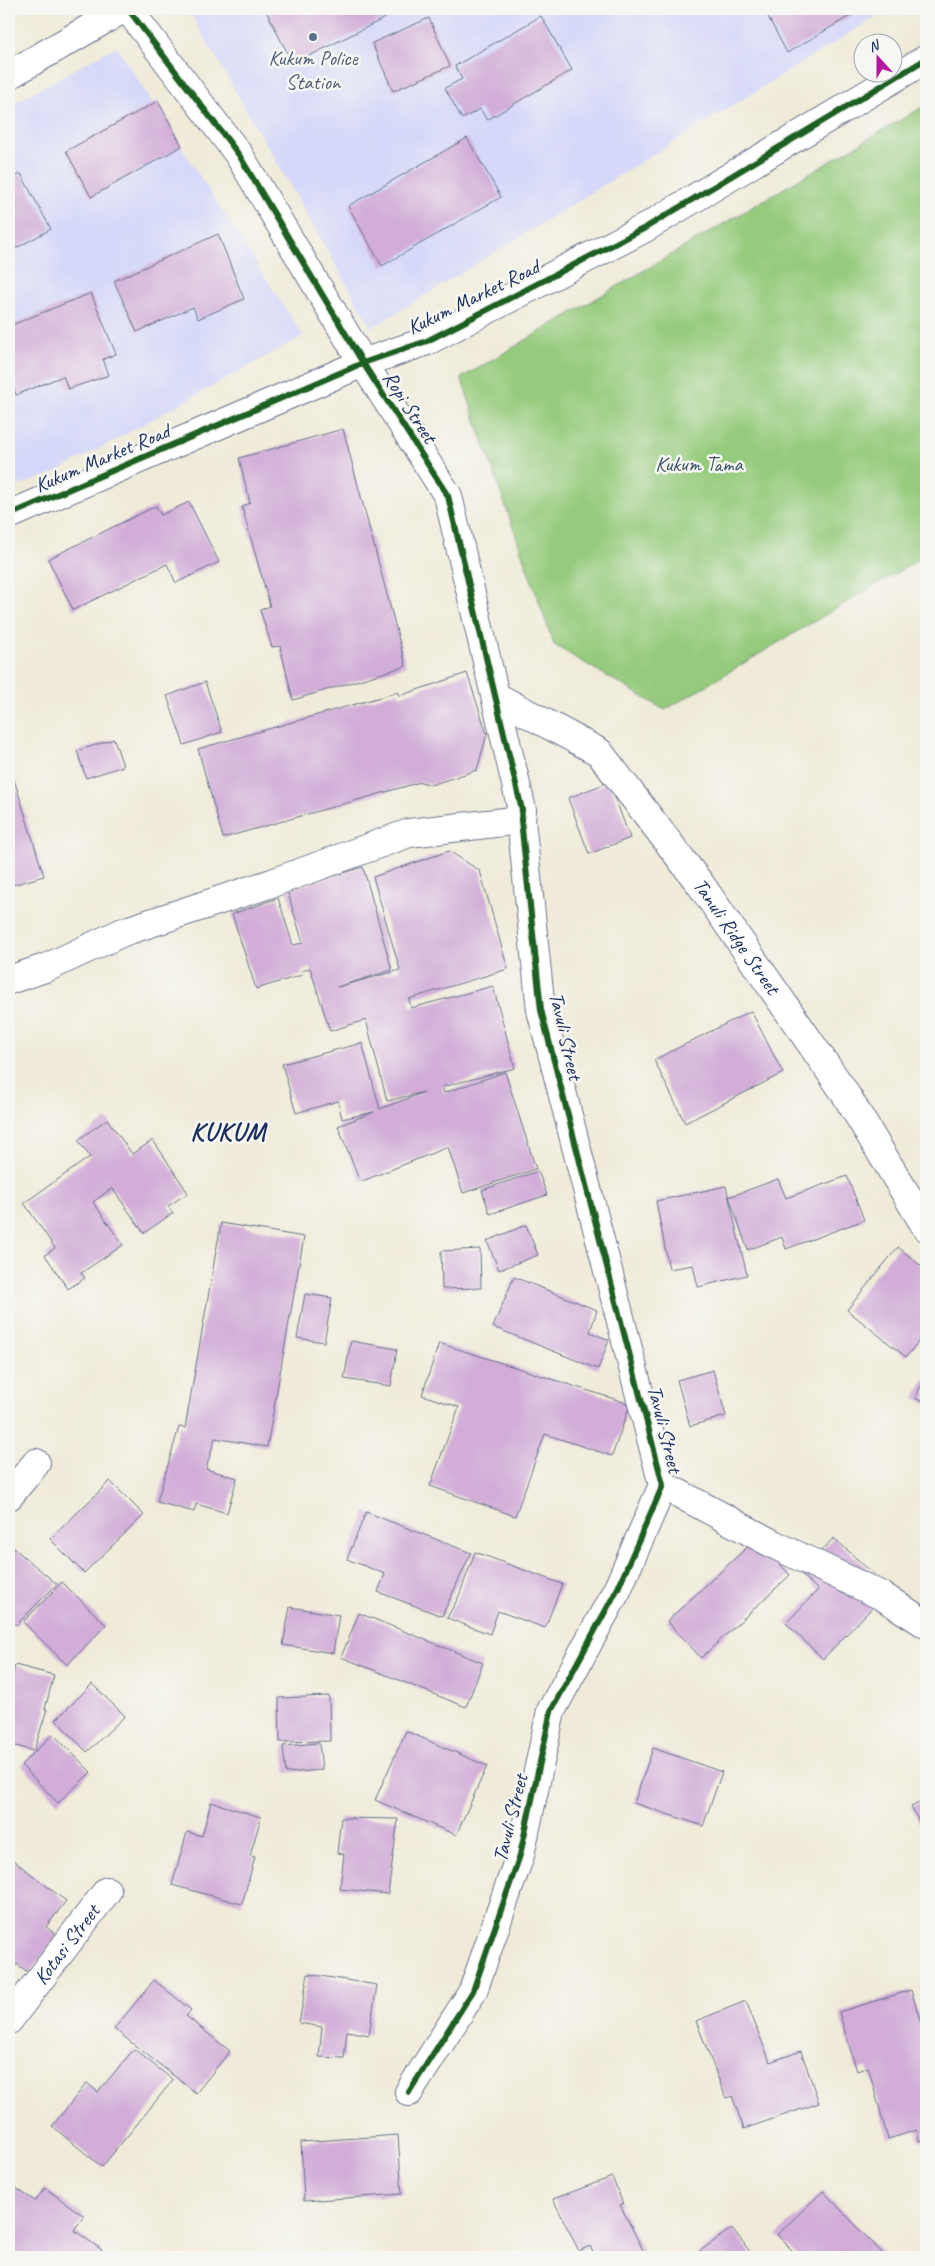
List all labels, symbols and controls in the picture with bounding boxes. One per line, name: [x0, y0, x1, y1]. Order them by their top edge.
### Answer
marker: Kukum Police Station: [307, 31, 319, 43]
north arrow: [852, 32, 902, 82]
text: N: [866, 36, 883, 56]
place label: Kukum Police Station: [268, 45, 359, 95]
street label: Kukum Market Road: [403, 253, 546, 340]
street label: Ropi Street: [377, 366, 444, 450]
street label: Kukum Market Road: [31, 417, 176, 498]
park label: Kukum Tama: [655, 451, 745, 477]
street label: Tanuli Ridge Street: [688, 873, 787, 1001]
street label: Tavuli Street: [543, 990, 589, 1084]
district label: KUKUM: [190, 1115, 268, 1148]
street label: Tavuli Street: [642, 1383, 689, 1477]
street label: Tavuli Street: [487, 1770, 534, 1864]
street label: Kotasi Street: [28, 1898, 106, 1990]

